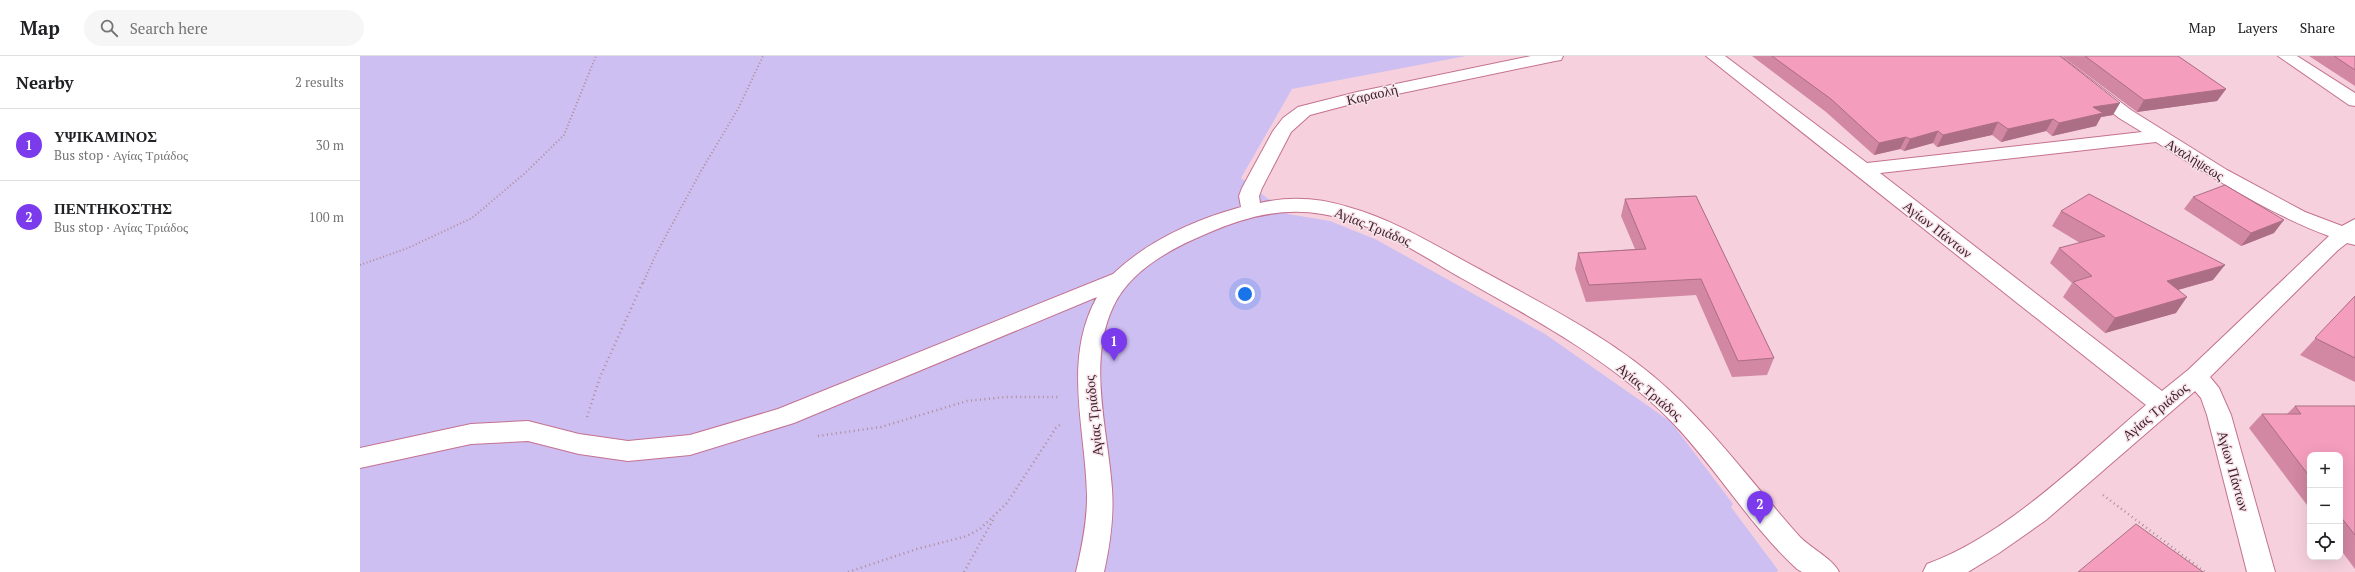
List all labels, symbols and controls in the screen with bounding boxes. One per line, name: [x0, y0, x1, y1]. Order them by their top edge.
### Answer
search box: [84, 10, 364, 46]
text: Map: [20, 15, 60, 40]
icon: search: [98, 17, 120, 39]
text: Search here: [130, 18, 208, 38]
text: Map: [2189, 18, 2216, 37]
text: Layers: [2238, 18, 2278, 37]
text: Share: [2300, 18, 2335, 37]
text: Nearby: [16, 71, 74, 94]
text: 2 results: [295, 73, 344, 91]
street label: Καραολή: [1344, 79, 1400, 109]
text: ΥΨΙΚΑΜΙΝΟΣ: [54, 126, 157, 146]
street label: Αναλήψεως: [2162, 133, 2228, 185]
text: 1: [25, 136, 33, 154]
text: 30 m: [316, 136, 344, 154]
text: Bus stop · Αγίας Τριάδος: [54, 146, 188, 164]
street label: Αγίων Πάντων: [1899, 196, 1977, 262]
text: ΠΕΝΤΗΚΟΣΤΗΣ: [54, 198, 172, 218]
street label: Αγίας Τριάδος: [1332, 202, 1415, 250]
text: 2: [25, 208, 33, 226]
text: 100 m: [309, 208, 344, 226]
text: Bus stop · Αγίας Τριάδος: [54, 218, 188, 236]
your location: [1235, 284, 1255, 304]
pin: 1: [1101, 328, 1127, 361]
street label: Αγίας Τριάδος: [1613, 358, 1688, 425]
street label: Αγίας Τριάδος: [1079, 374, 1107, 457]
street label: Αγίας Τριάδος: [2118, 377, 2193, 444]
street label: Αγίων Πάντων: [2213, 428, 2255, 514]
map controls: [2307, 452, 2343, 560]
button: +: [2307, 452, 2343, 488]
button: −: [2307, 488, 2343, 524]
pin: 2: [1747, 491, 1773, 524]
button: locate: [2307, 524, 2343, 560]

